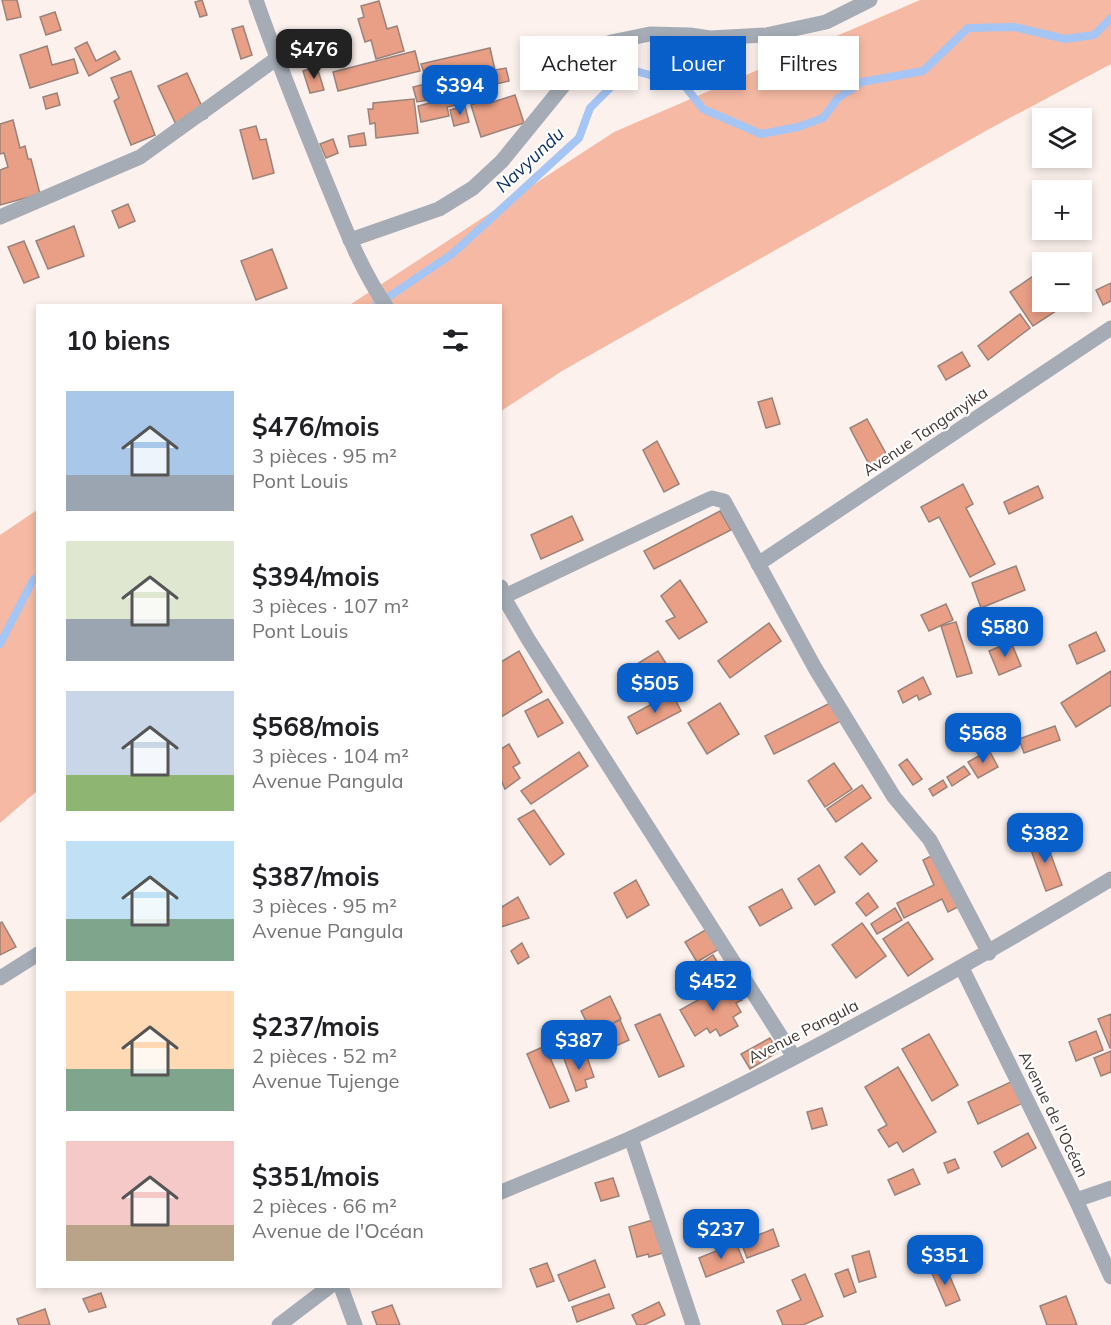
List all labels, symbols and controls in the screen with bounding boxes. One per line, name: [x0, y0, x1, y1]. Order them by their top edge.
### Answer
pin: $476: [278, 29, 350, 80]
text: $476: [290, 36, 338, 61]
chip: Acheter: [520, 36, 638, 90]
chip: Louer: [650, 36, 746, 90]
chip: Filtres: [758, 36, 859, 90]
pin: $394: [424, 65, 496, 116]
text: $394: [436, 72, 484, 97]
map controls: [1032, 108, 1092, 312]
button: layers: [1032, 108, 1092, 168]
water label: Navyundu: [491, 122, 569, 197]
button: +: [1032, 180, 1092, 240]
button: −: [1032, 252, 1092, 312]
text: 10 biens: [66, 324, 170, 357]
icon: filters: [439, 324, 472, 357]
street label: Avenue Tanganyika: [859, 382, 991, 480]
text: $476/mois: [252, 410, 380, 443]
icon: home: [114, 415, 186, 487]
text: 3 pièces · 95 m²: [252, 443, 397, 468]
text: Pont Louis: [252, 468, 348, 493]
text: $394/mois: [252, 560, 380, 593]
icon: home: [114, 565, 186, 637]
text: 3 pièces · 107 m²: [252, 593, 409, 618]
pin: $580: [969, 607, 1041, 658]
text: $580: [981, 614, 1029, 639]
text: Pont Louis: [252, 618, 348, 643]
pin: $505: [619, 663, 691, 714]
text: $505: [631, 670, 679, 695]
text: $568/mois: [252, 710, 380, 743]
pin: $568: [947, 713, 1019, 764]
icon: home: [114, 715, 186, 787]
text: $568: [959, 720, 1007, 745]
text: 3 pièces · 104 m²: [252, 743, 409, 768]
text: Avenue Pangula: [252, 768, 404, 793]
pin: $382: [1009, 813, 1081, 864]
text: $382: [1021, 820, 1069, 845]
text: $387/mois: [252, 860, 380, 893]
icon: home: [114, 865, 186, 937]
text: 3 pièces · 95 m²: [252, 893, 397, 918]
text: Avenue Pangula: [252, 918, 404, 943]
pin: $452: [677, 961, 749, 1012]
text: $452: [689, 968, 737, 993]
street label: Avenue Pangula: [744, 995, 862, 1067]
text: $237/mois: [252, 1010, 380, 1043]
icon: home: [114, 1015, 186, 1087]
pin: $387: [543, 1020, 615, 1071]
text: $387: [555, 1027, 603, 1052]
text: 2 pièces · 52 m²: [252, 1043, 397, 1068]
street label: Avenue de l'Océan: [1015, 1048, 1093, 1180]
text: Avenue Tujenge: [252, 1068, 399, 1093]
text: $351/mois: [252, 1160, 380, 1193]
icon: home: [114, 1165, 186, 1237]
text: 2 pièces · 66 m²: [252, 1193, 397, 1218]
pin: $237: [685, 1209, 757, 1260]
text: $237: [697, 1216, 745, 1241]
text: Avenue de l'Océan: [252, 1218, 424, 1243]
pin: $351: [909, 1235, 981, 1286]
text: $351: [921, 1242, 969, 1267]

